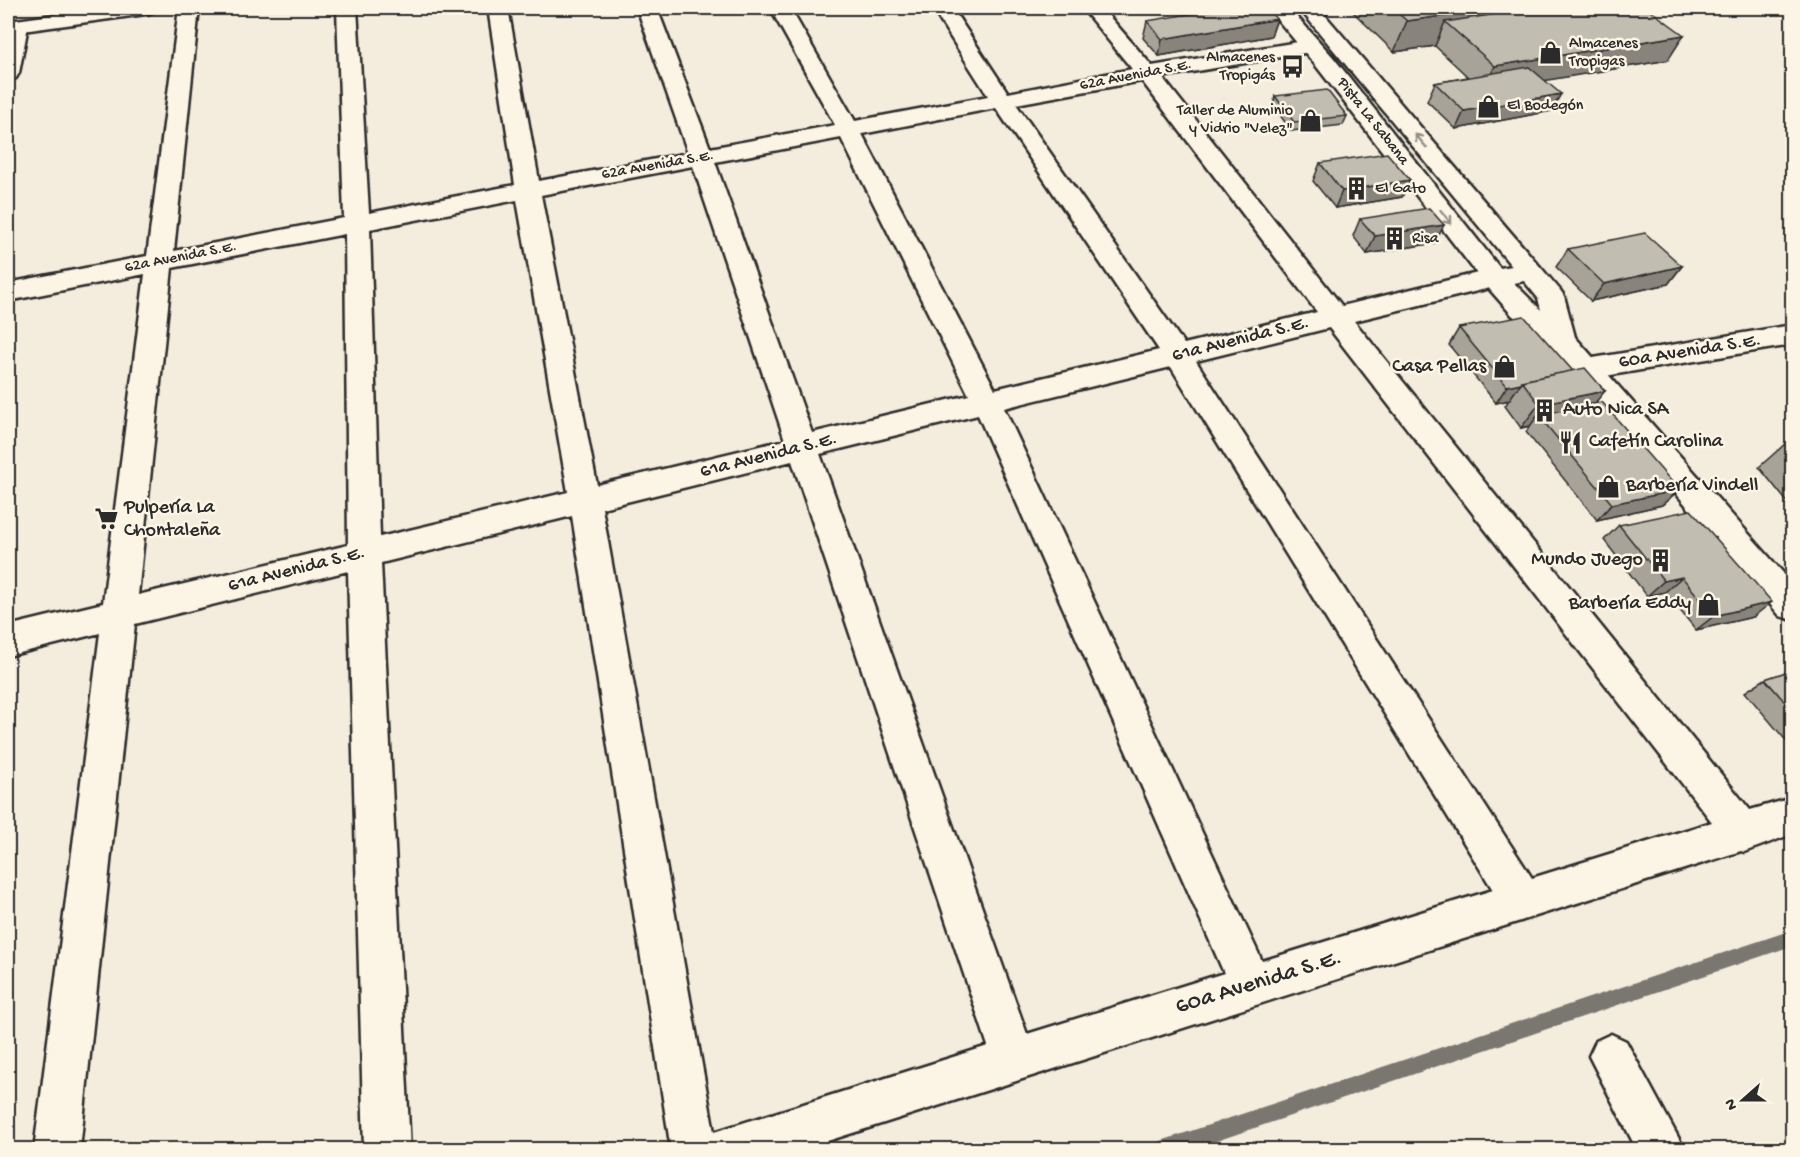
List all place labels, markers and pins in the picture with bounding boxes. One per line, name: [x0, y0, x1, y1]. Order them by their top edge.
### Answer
place label: Almacenes Tropigas: [1568, 35, 1639, 72]
shop icon: Almacenes Tropigas: [1538, 40, 1564, 66]
place label: Almacenes Tropigás: [1206, 49, 1276, 86]
bus stop icon: Almacenes Tropigás: [1280, 54, 1306, 80]
shop icon: El Bodegón: [1476, 93, 1502, 119]
place label: El Bodegón: [1507, 97, 1584, 116]
place label: Taller de Aluminio y Vidrio "Velez": [1176, 102, 1293, 139]
shop icon: Taller de Aluminio y Vidrio "Velez": [1298, 107, 1324, 133]
building icon: El Gato: [1344, 176, 1370, 202]
place label: El Gato: [1375, 180, 1426, 199]
building icon: Risa: [1381, 226, 1407, 252]
place label: Risa: [1412, 230, 1440, 249]
shop icon: Casa Pellas: [1491, 354, 1517, 380]
place label: Casa Pellas: [1392, 356, 1487, 379]
building icon: Auto Nica SA: [1532, 397, 1558, 423]
place label: Auto Nica SA: [1563, 399, 1670, 422]
restaurant icon: Cafetín Carolina: [1558, 429, 1584, 455]
place label: Cafetín Carolina: [1589, 431, 1724, 454]
shop icon: Barbería Vindell: [1595, 473, 1621, 499]
place label: Barbería Vindell: [1625, 475, 1758, 498]
place label: Pulpería La Chontaleña: [123, 497, 221, 543]
supermarket icon: Pulpería La Chontaleña: [93, 506, 119, 532]
building icon: Mundo Juego: [1648, 547, 1674, 573]
place label: Mundo Juego: [1531, 549, 1643, 572]
shop icon: Barbería Eddy: [1696, 591, 1722, 617]
place label: Barbería Eddy: [1568, 593, 1691, 616]

